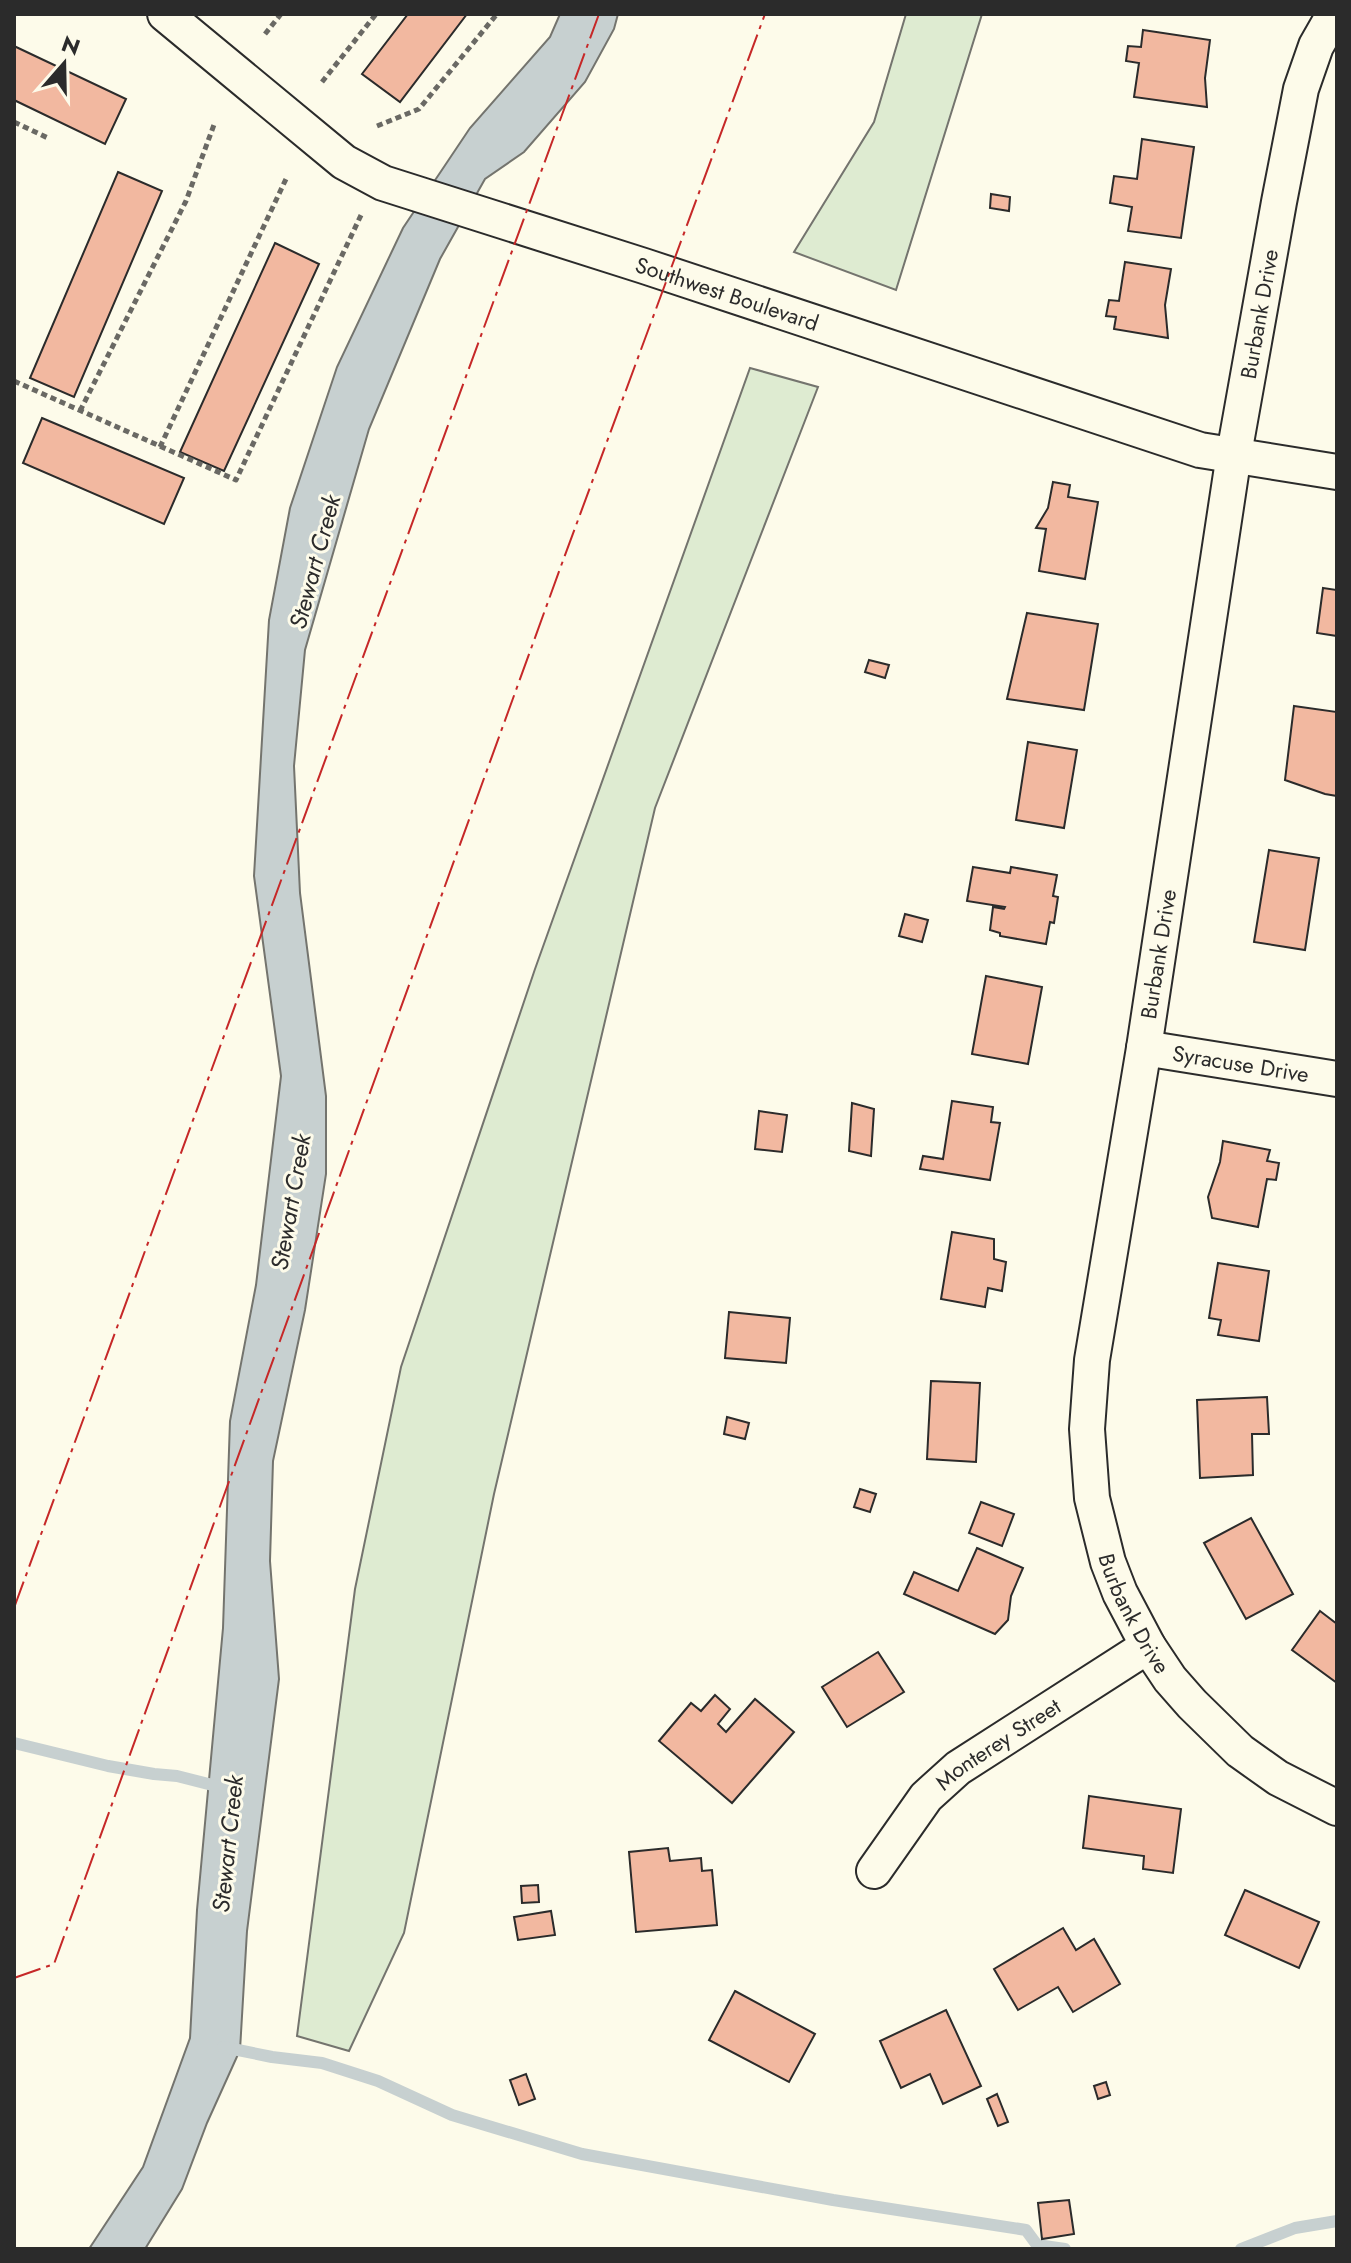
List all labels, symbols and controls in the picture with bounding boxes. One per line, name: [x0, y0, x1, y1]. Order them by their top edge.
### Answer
north arrow: [24, 24, 104, 104]
text: N: [57, 27, 85, 63]
street label: Burbank Drive: [1232, 247, 1286, 381]
street label: Southwest Boulevard: [631, 248, 823, 339]
water label: Stewart Creek: [280, 489, 350, 633]
street label: Burbank Drive: [1132, 887, 1184, 1021]
street label: Syracuse Drive: [1170, 1037, 1311, 1090]
water label: Stewart Creek: [261, 1129, 320, 1273]
street label: Burbank Drive: [1091, 1550, 1178, 1680]
street label: Monterey Street: [928, 1690, 1067, 1797]
water label: Stewart Creek: [203, 1772, 252, 1914]

